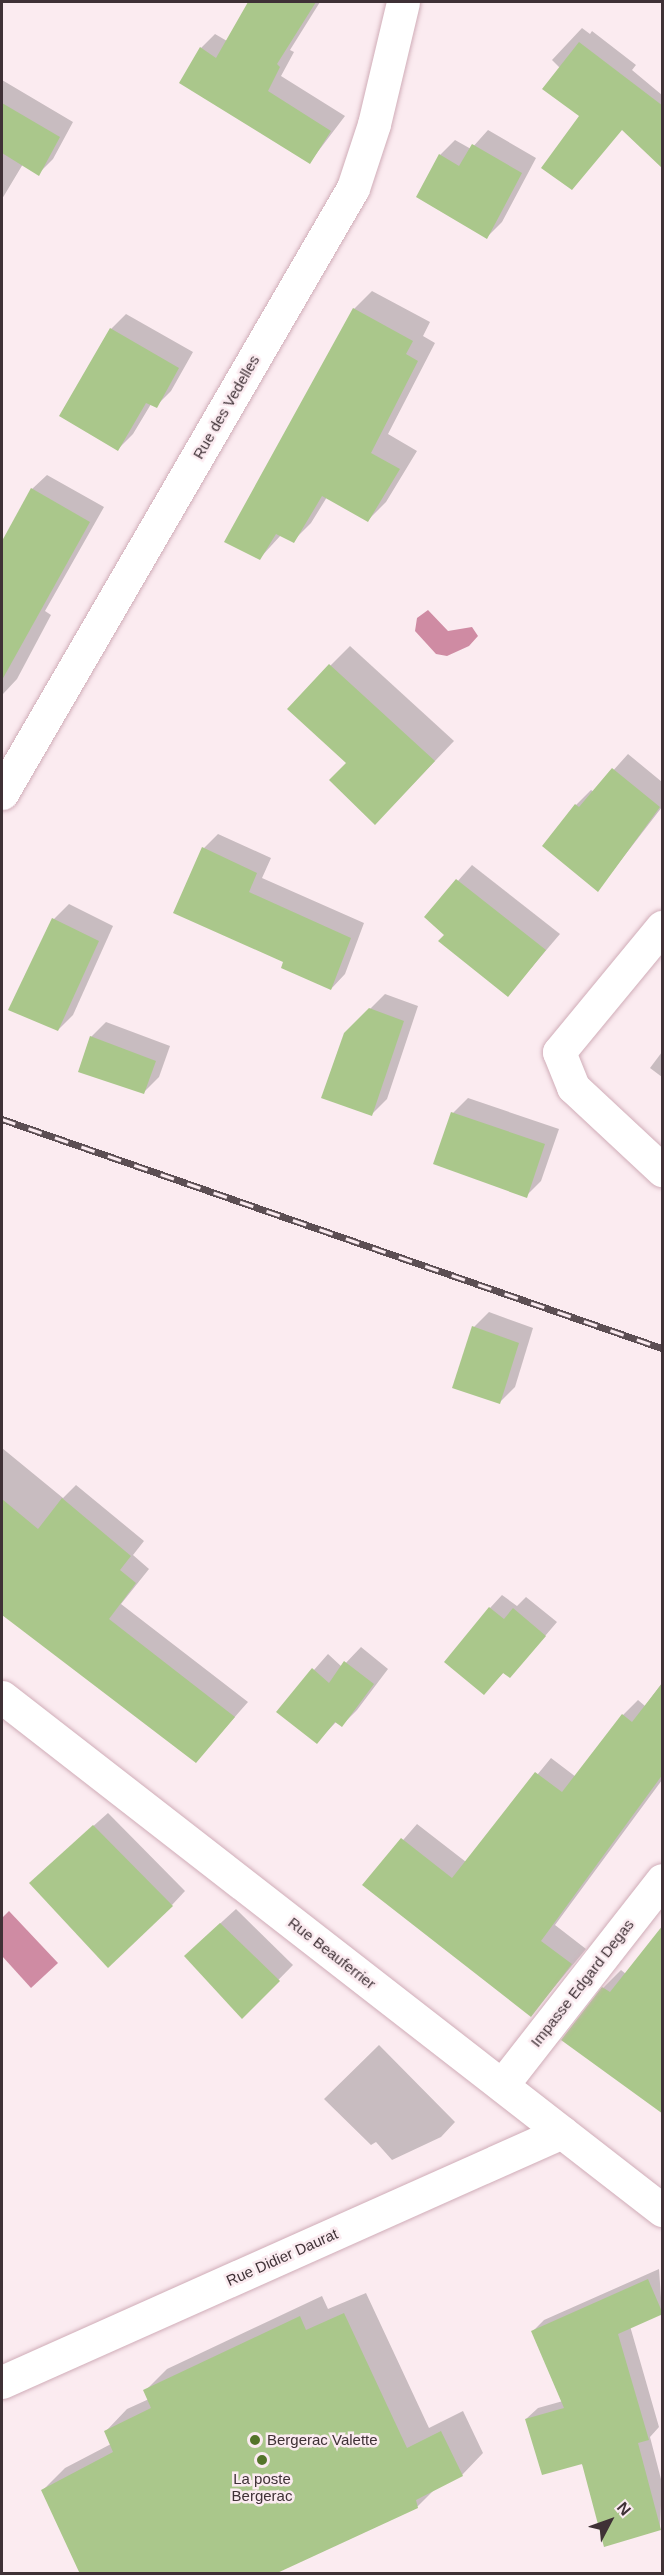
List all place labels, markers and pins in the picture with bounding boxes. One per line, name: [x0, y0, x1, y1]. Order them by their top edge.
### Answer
place label: Bergerac Valette: [267, 2431, 378, 2449]
marker: Bergerac Valette: [248, 2433, 262, 2447]
marker: La poste Bergerac: [255, 2453, 269, 2467]
place label: La poste Bergerac: [232, 2469, 292, 2504]

